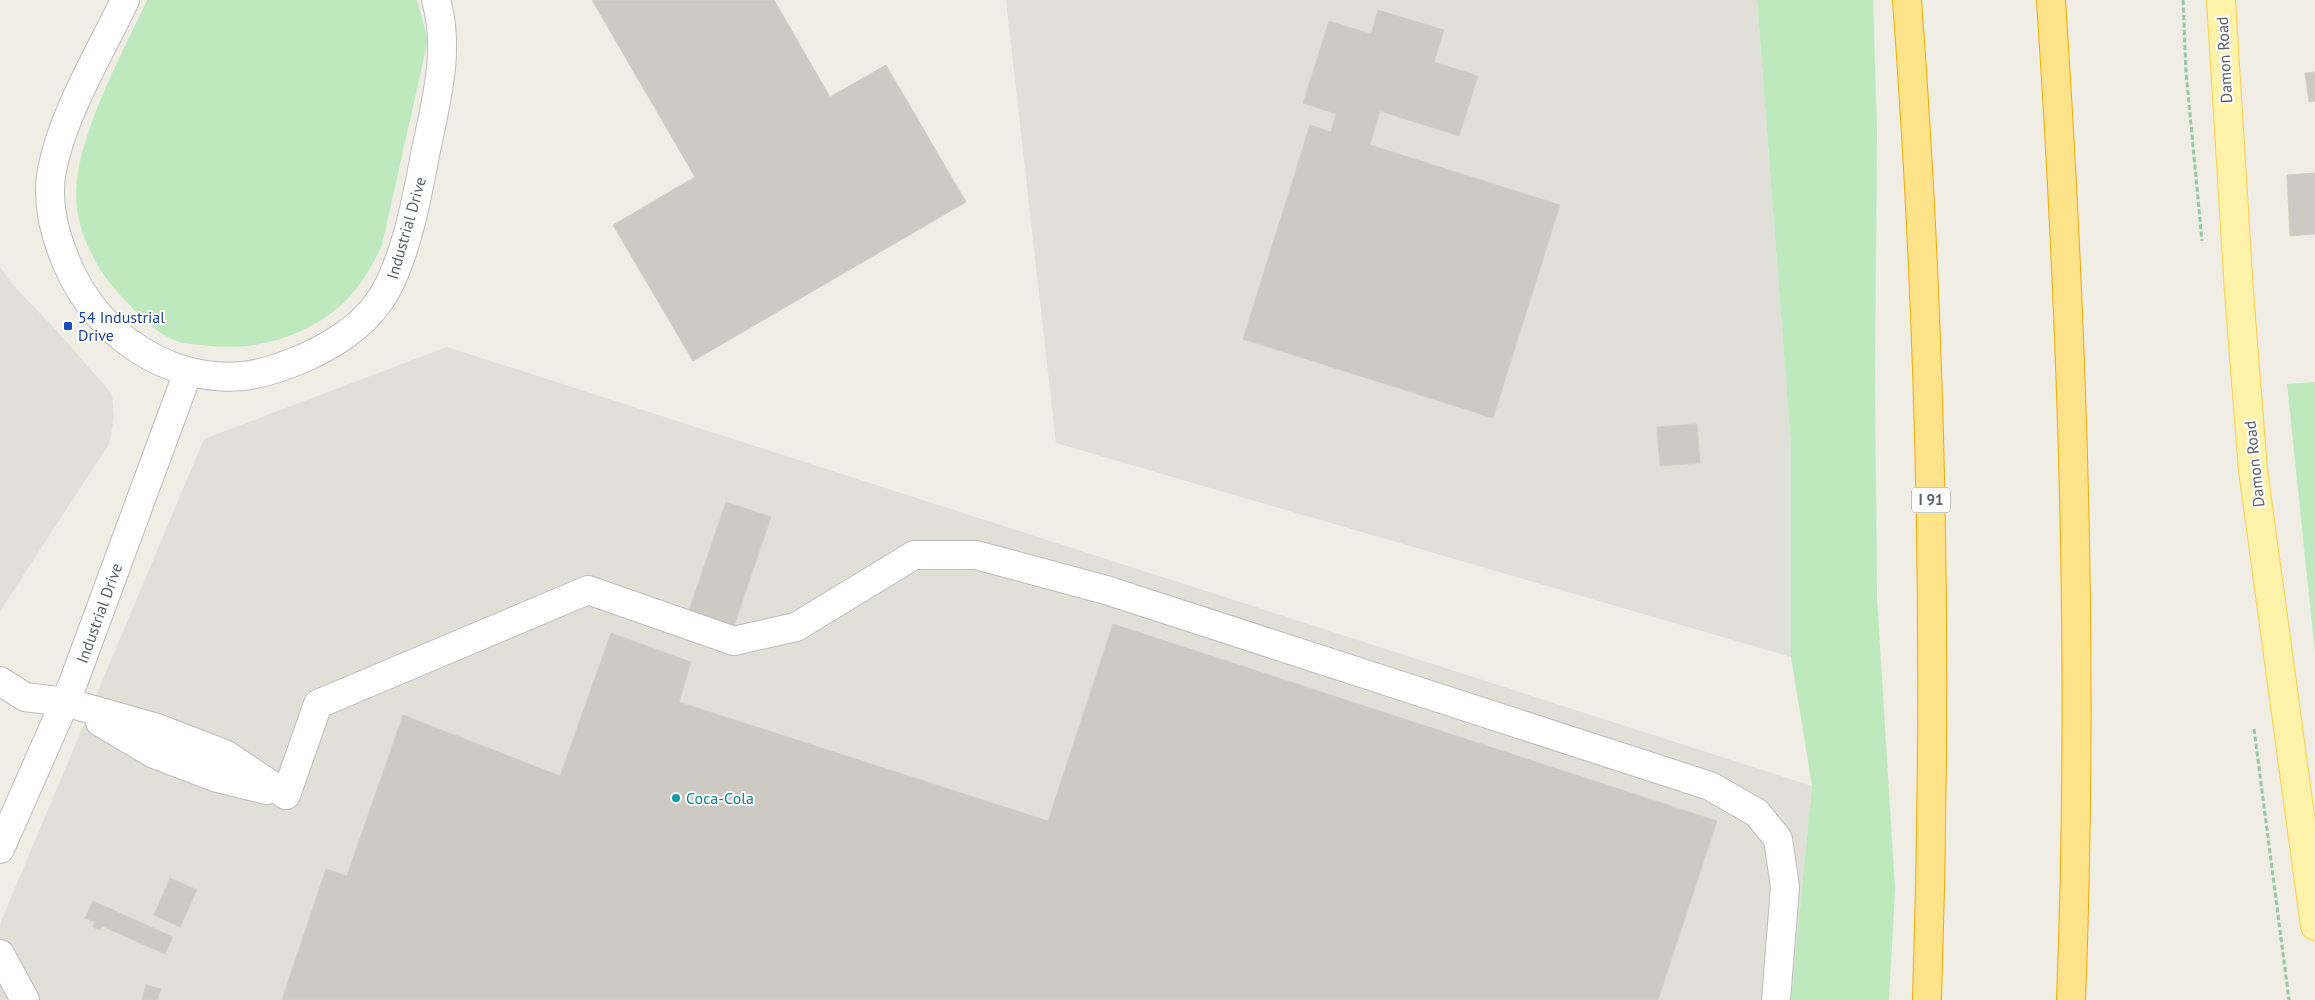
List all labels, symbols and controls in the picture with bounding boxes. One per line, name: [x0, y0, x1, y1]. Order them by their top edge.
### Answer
street label: Damon Road: [2212, 16, 2236, 104]
street label: Industrial Drive: [382, 175, 430, 281]
place label: 54 Industrial Drive: [78, 307, 165, 345]
marker: 54 Industrial Drive: [62, 320, 74, 332]
street label: Damon Road: [2240, 420, 2268, 508]
road number: I 91: [1912, 488, 1950, 512]
street label: Industrial Drive: [72, 560, 126, 666]
place label: Coca-Cola: [686, 788, 754, 808]
marker: Coca-Cola: [670, 792, 682, 804]

